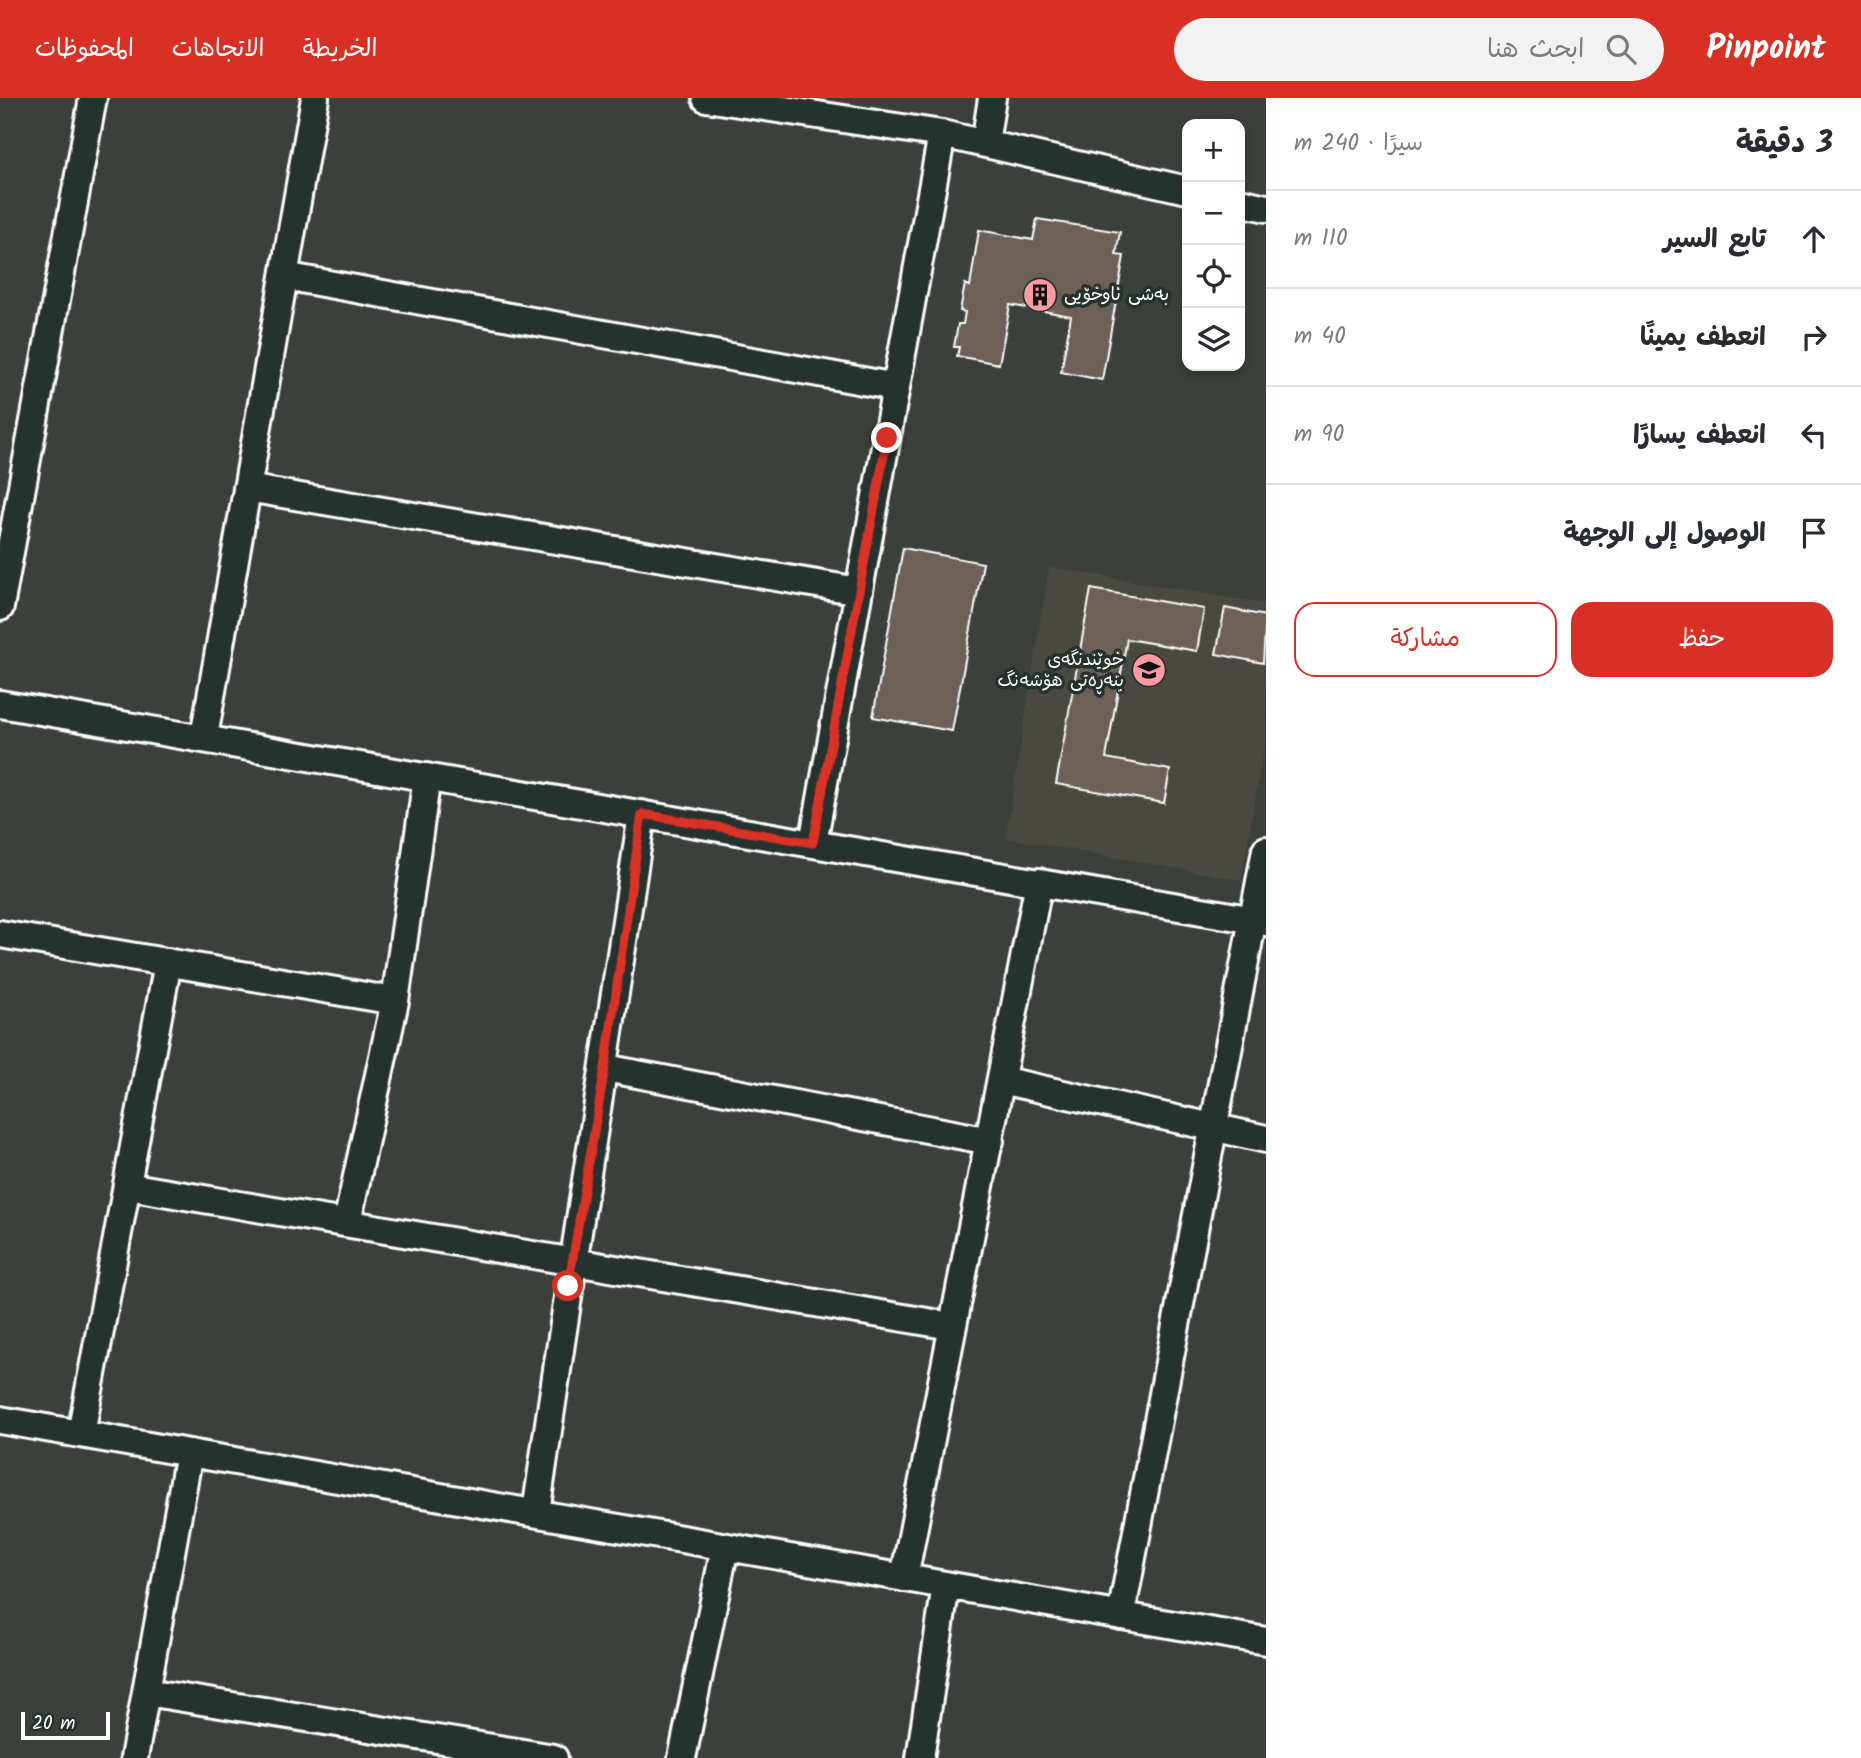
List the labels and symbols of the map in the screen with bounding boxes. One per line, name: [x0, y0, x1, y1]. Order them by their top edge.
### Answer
building icon: بەشی ناوخۆیی: [1021, 276, 1059, 314]
place label: بەشی ناوخۆیی: [1064, 281, 1169, 310]
route end: [871, 422, 902, 453]
place label: خوێندنگەی بنەڕەتی هۆشەنگ: [998, 646, 1124, 696]
school or university icon: خوێندنگەی بنەڕەتی هۆشەنگ: [1130, 651, 1168, 689]
route start: [552, 1270, 583, 1301]
scale bar: [21, 1709, 110, 1741]

